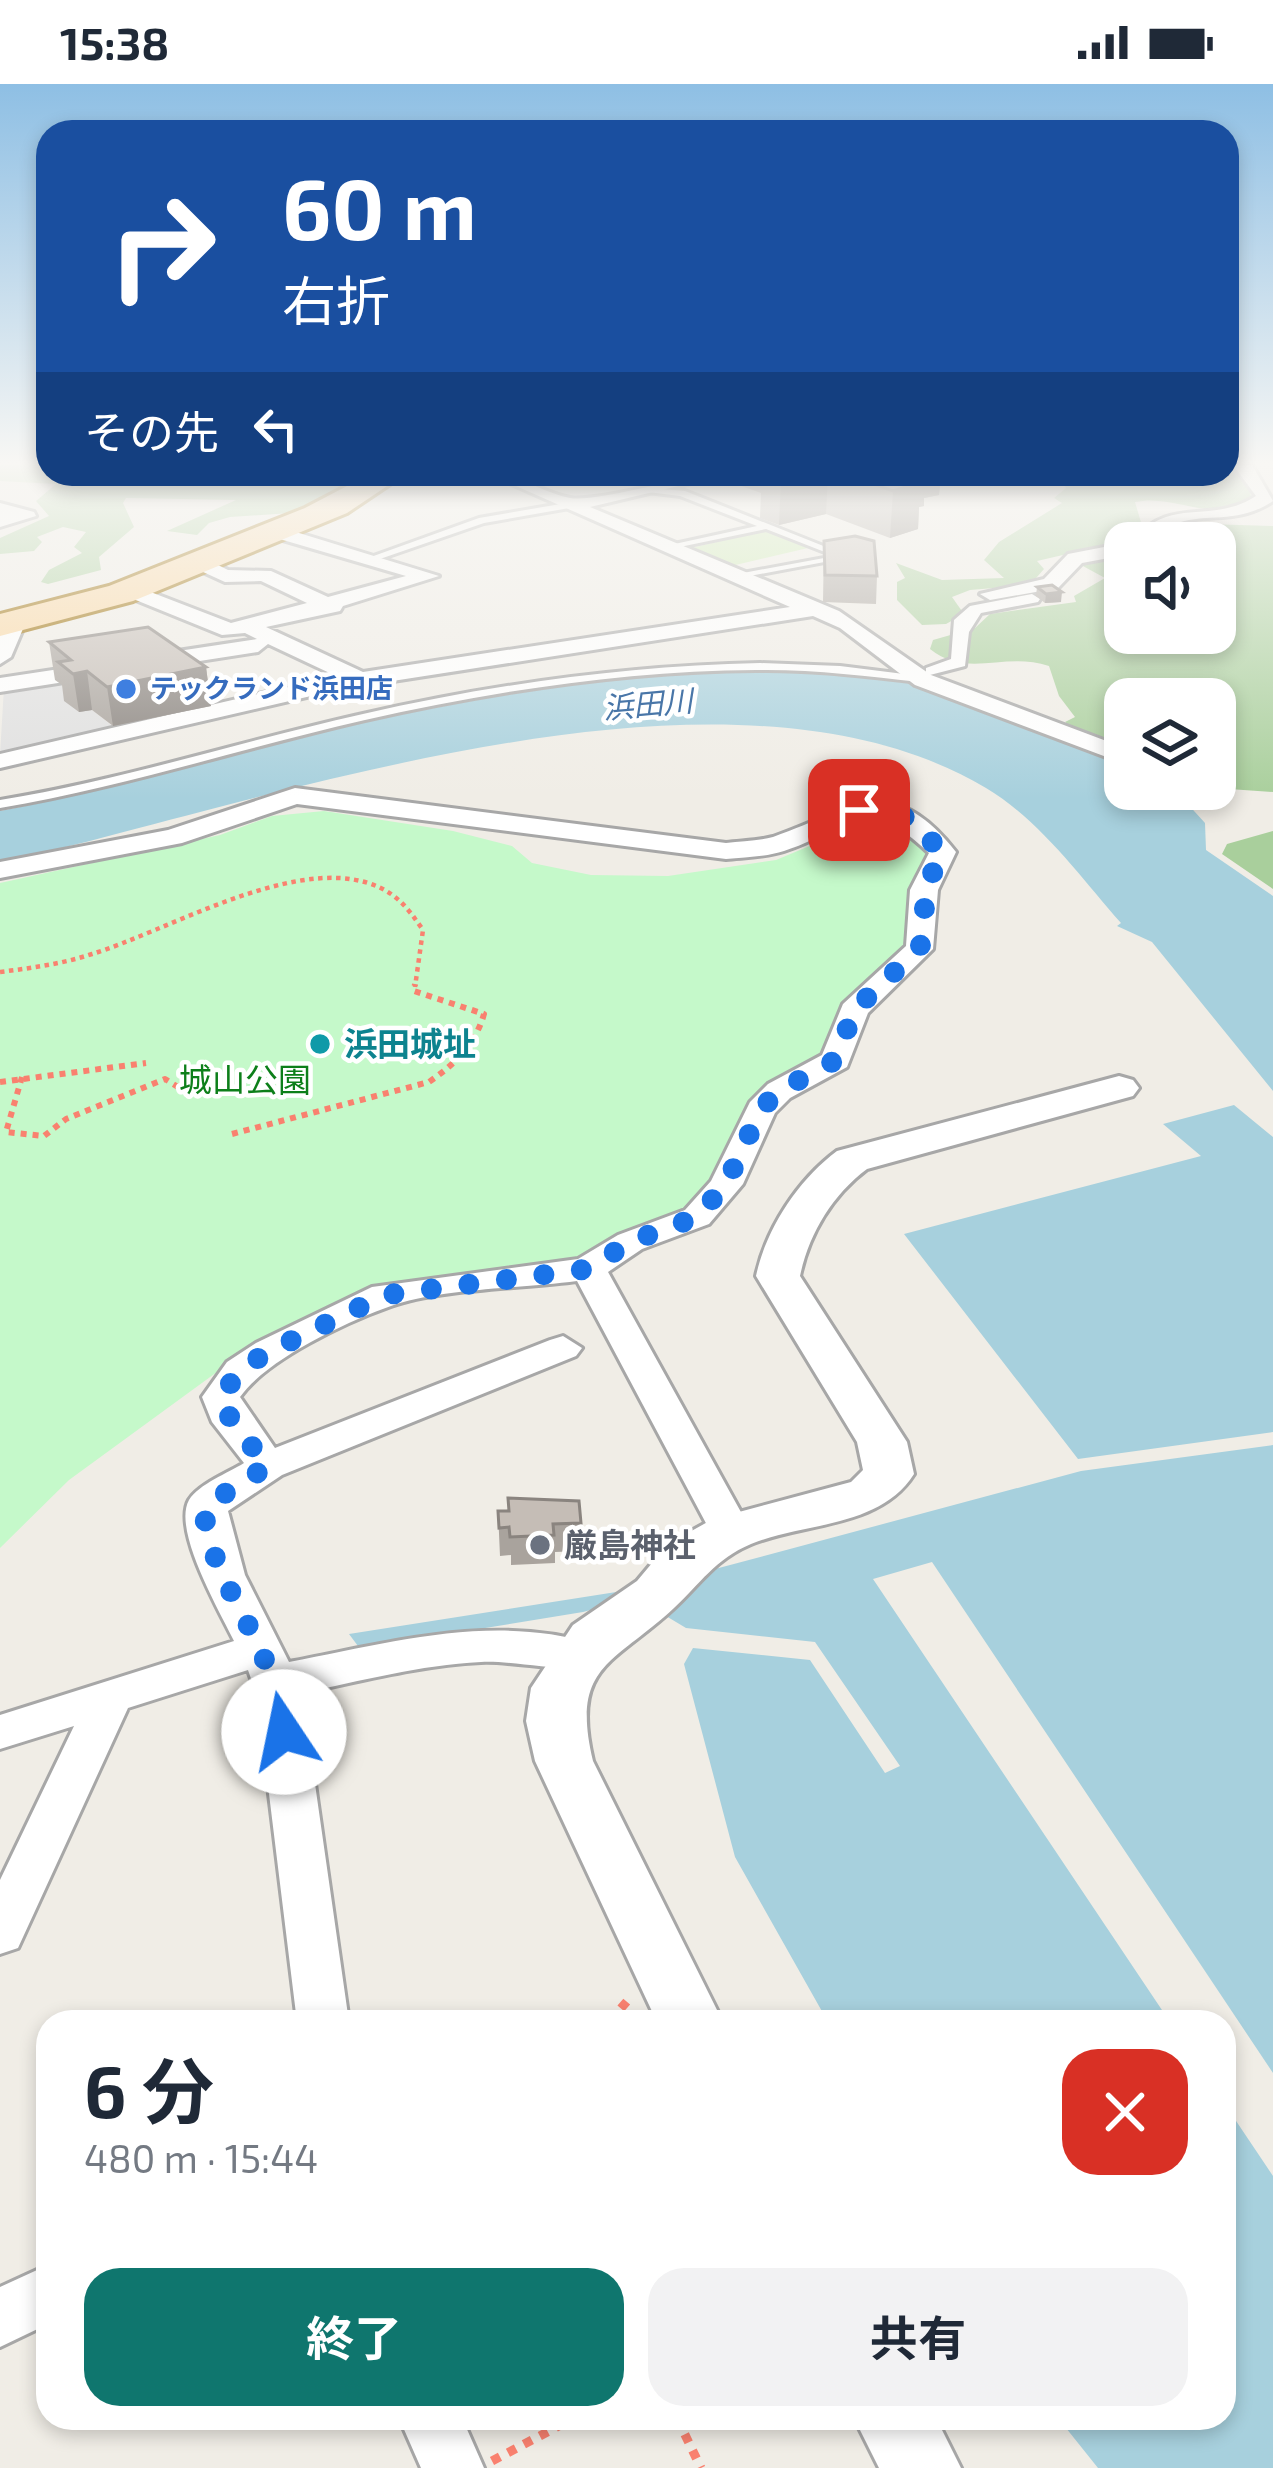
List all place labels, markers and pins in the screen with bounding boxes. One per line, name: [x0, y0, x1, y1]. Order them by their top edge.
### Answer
place label: テックランド浜田店: [150, 671, 393, 703]
marker: テックランド浜田店: [113, 676, 139, 702]
pin: [808, 759, 910, 861]
place label: 浜田城址: [344, 1023, 476, 1063]
marker: 浜田城址: [307, 1031, 333, 1057]
place label: 厳島神社: [564, 1524, 696, 1564]
marker: 厳島神社: [527, 1532, 553, 1558]

